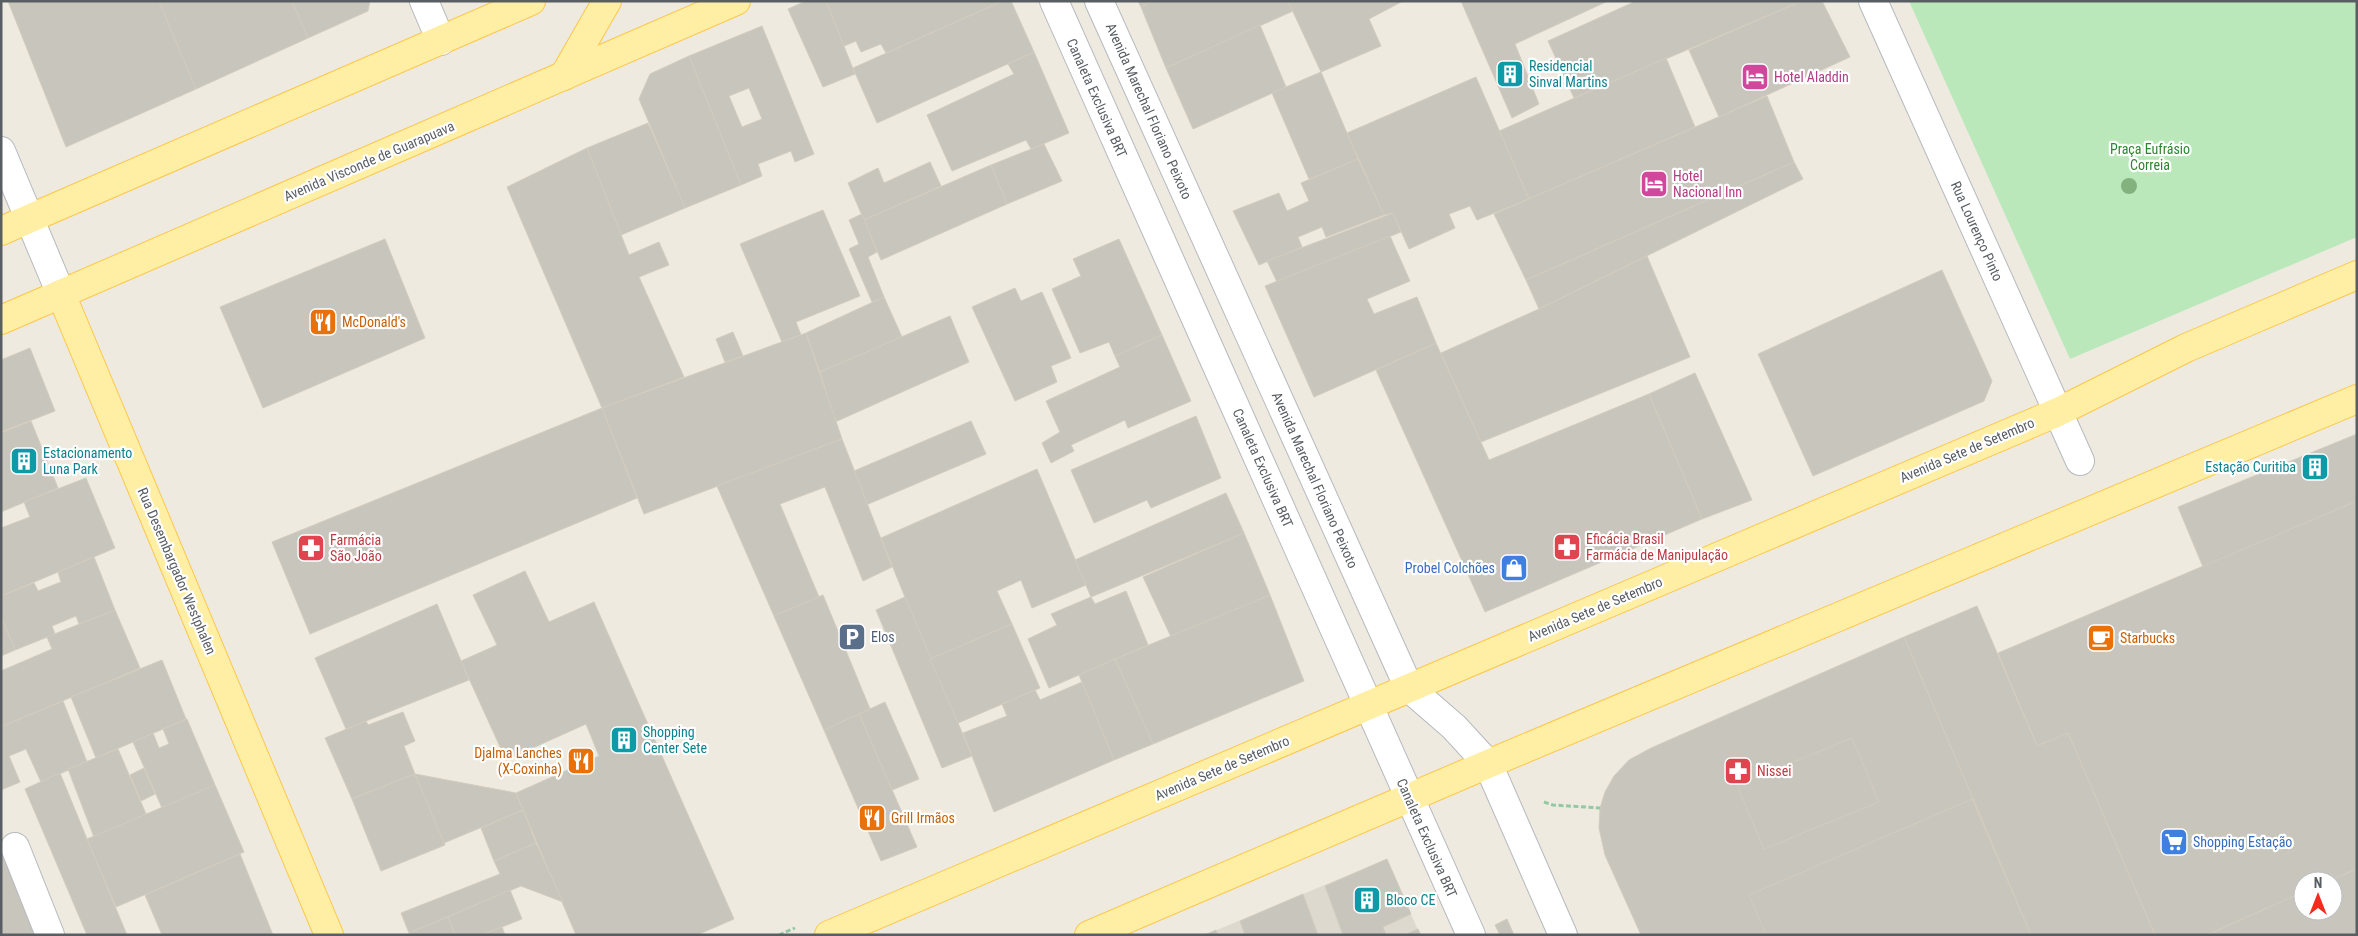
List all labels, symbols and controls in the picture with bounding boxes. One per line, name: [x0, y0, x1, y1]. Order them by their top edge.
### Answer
street label: Avenida Marechal Floriano Peixoto: [1103, 20, 1195, 202]
street label: Canaleta Exclusiva BRT: [1064, 36, 1130, 160]
place label: Residencial Sinval Martins: [1529, 58, 1608, 90]
building icon: Residencial Sinval Martins: [1495, 59, 1525, 89]
hotel icon: Hotel Aladdin: [1740, 62, 1770, 92]
place label: Hotel Aladdin: [1774, 69, 1849, 85]
street label: Avenida Visconde de Guarapuava: [281, 118, 457, 204]
park label: Praça Eufrásio Correia: [2110, 141, 2190, 173]
place label: Hotel Nacional Inn: [1673, 168, 1742, 200]
hotel icon: Hotel Nacional Inn: [1639, 169, 1669, 199]
street label: Rua Lourenço Pinto: [1948, 179, 2006, 283]
restaurant icon: McDonald's: [308, 307, 338, 337]
place label: McDonald's: [342, 314, 406, 330]
street label: Avenida Marechal Floriano Peixoto: [1269, 389, 1361, 571]
street label: Canaleta Exclusiva BRT: [1230, 406, 1296, 530]
street label: Avenida Sete de Setembro: [1897, 414, 2037, 486]
place label: Estacionamento Luna Park: [43, 445, 132, 477]
building icon: Estacionamento Luna Park: [9, 446, 39, 476]
building icon: Estação Curitiba: [2300, 452, 2330, 482]
place label: Estação Curitiba: [2205, 459, 2296, 475]
street label: Rua Desembargador Westphalen: [135, 485, 219, 657]
place label: Eficácia Brasil Farmácia de Manipulação: [1586, 531, 1728, 563]
place label: Farmácia São João: [330, 532, 382, 564]
pharmacy icon: Eficácia Brasil Farmácia de Manipulação: [1552, 532, 1582, 562]
pharmacy icon: Farmácia São João: [296, 533, 326, 563]
shop icon: Probel Colchões: [1499, 553, 1529, 583]
place label: Probel Colchões: [1405, 560, 1495, 576]
street label: Avenida Sete de Setembro: [1525, 573, 1665, 645]
parking icon: Elos: [837, 622, 867, 652]
cafe icon: Starbucks: [2086, 623, 2116, 653]
place label: Elos: [871, 629, 895, 645]
place label: Starbucks: [2120, 630, 2175, 646]
place label: Shopping Center Sete: [643, 724, 707, 756]
building icon: Shopping Center Sete: [609, 725, 639, 755]
street label: Avenida Sete de Setembro: [1152, 732, 1292, 804]
place label: Djalma Lanches (X-Coxinha): [474, 745, 562, 778]
restaurant icon: Djalma Lanches (X-Coxinha): [566, 746, 596, 776]
pharmacy icon: Nissei: [1723, 756, 1753, 786]
place label: Nissei: [1757, 763, 1791, 779]
street label: Canaleta Exclusiva BRT: [1394, 776, 1460, 900]
restaurant icon: Grill Irmãos: [857, 803, 887, 833]
place label: Grill Irmãos: [891, 810, 955, 826]
supermarket icon: Shopping Estação: [2159, 827, 2189, 857]
place label: Shopping Estação: [2193, 834, 2292, 850]
north arrow: [2293, 871, 2343, 921]
text: N: [2314, 875, 2322, 891]
building icon: Bloco CE: [1352, 885, 1382, 915]
place label: Bloco CE: [1386, 892, 1436, 908]

